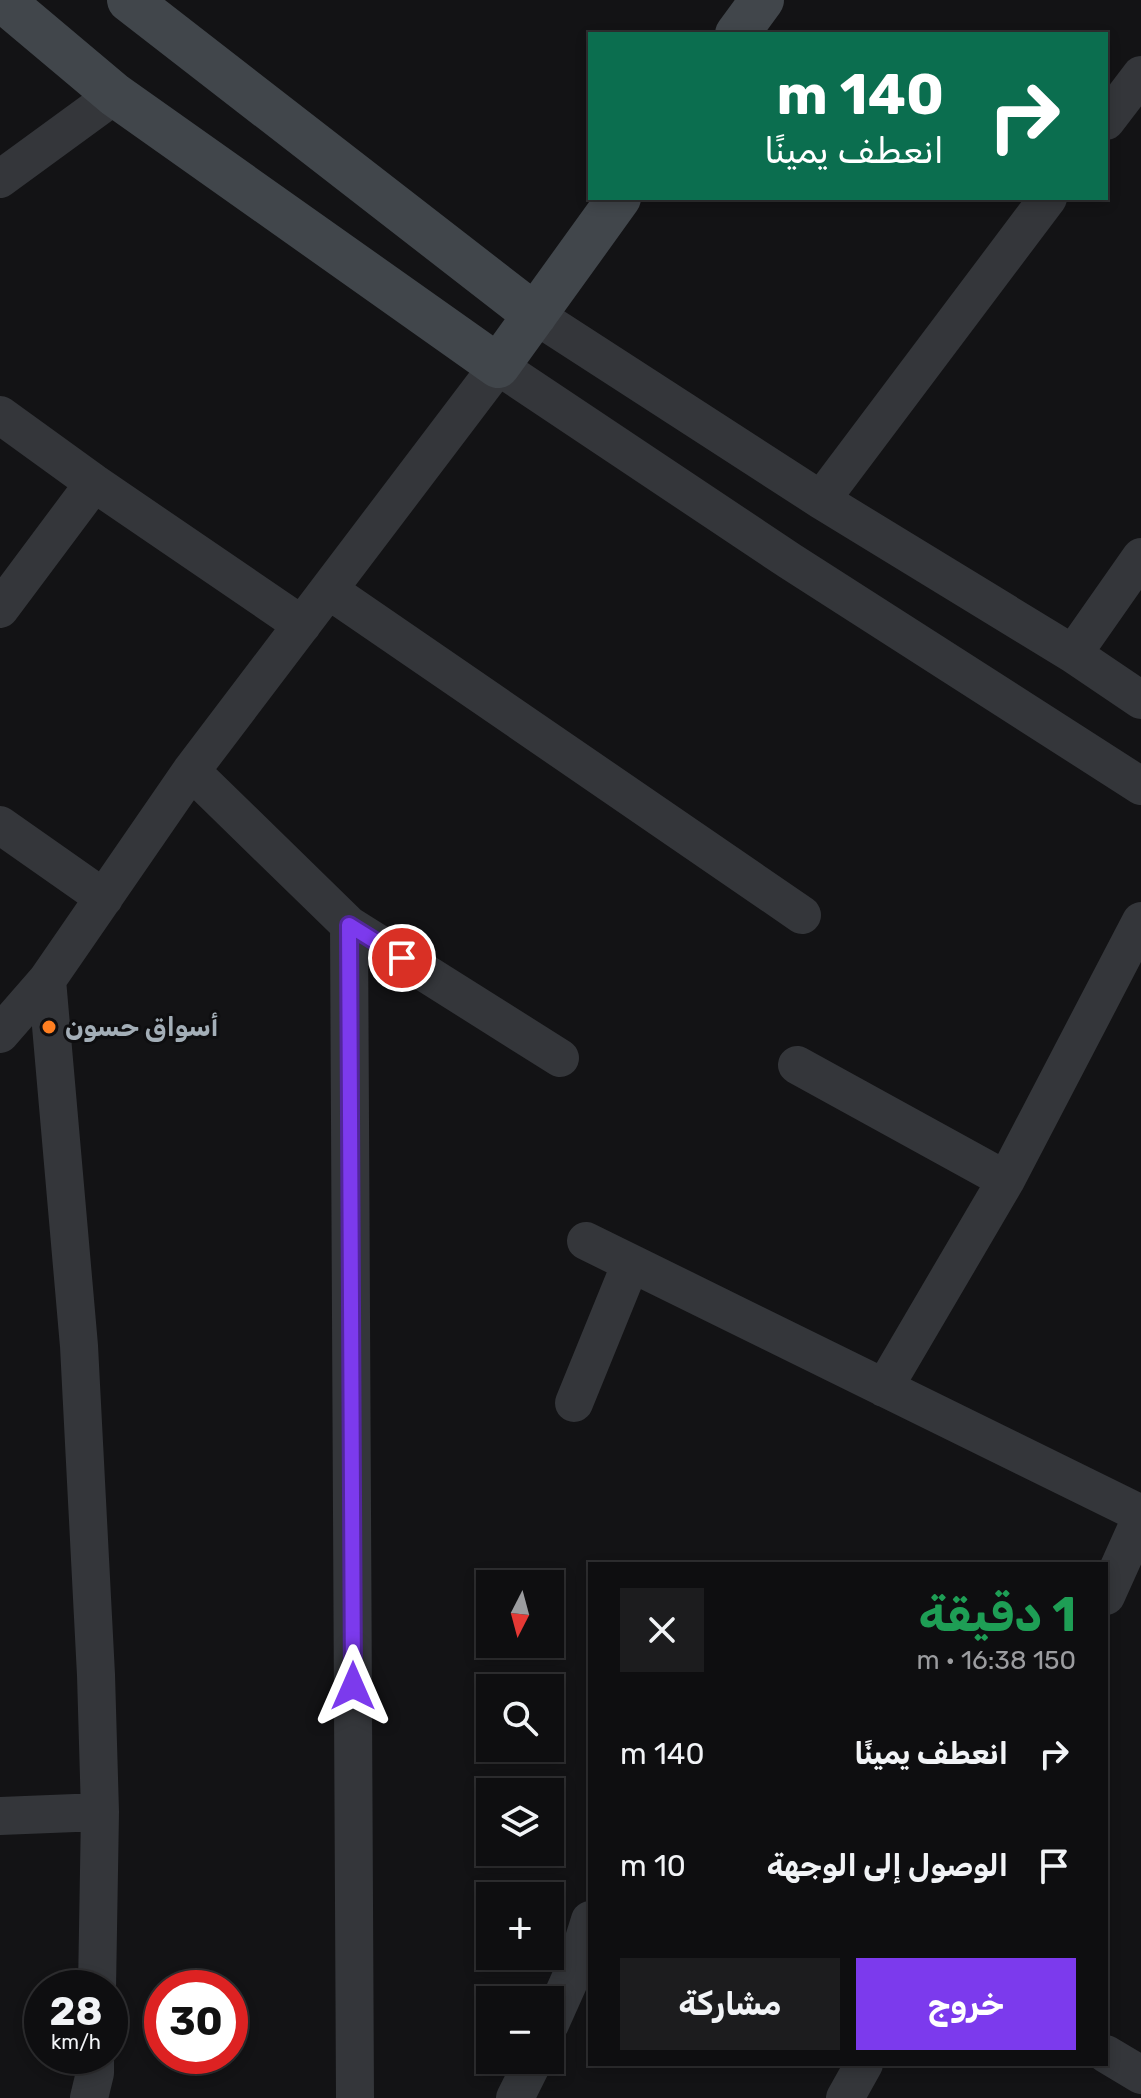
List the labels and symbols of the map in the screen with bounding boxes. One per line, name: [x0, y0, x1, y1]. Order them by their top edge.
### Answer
pin: [368, 924, 436, 992]
place label: أسواق حسون: [65, 1012, 219, 1043]
marker: أسواق حسون: [40, 1018, 58, 1036]
north arrow: [476, 1570, 564, 1658]
position arrow: [311, 1644, 395, 1728]
speed limit sign: 30: [144, 1970, 248, 2074]

